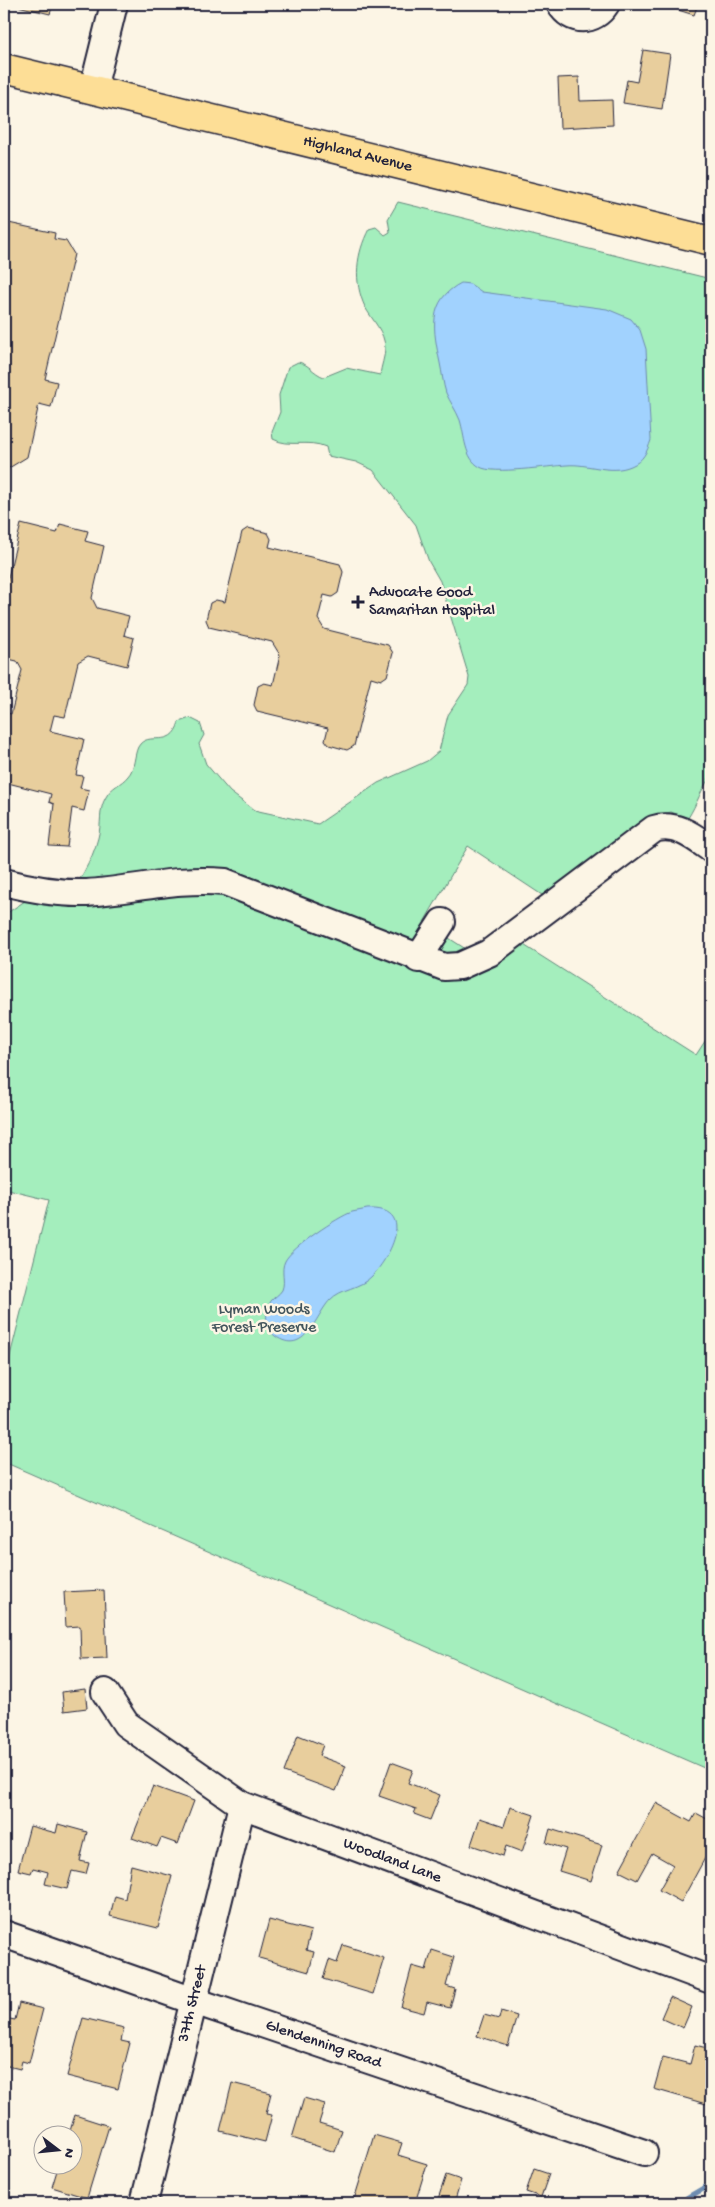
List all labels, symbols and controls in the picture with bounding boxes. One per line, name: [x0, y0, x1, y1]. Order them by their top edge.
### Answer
street label: Highland Avenue: [301, 132, 415, 177]
place label: Advocate Good Samaritan Hospital: [369, 584, 495, 621]
marker: Advocate Good Samaritan Hospital: [351, 595, 365, 609]
park label: Lyman Woods Forest Preserve: [211, 1301, 317, 1338]
street label: Woodland Lane: [340, 1834, 445, 1888]
street label: 37th Street: [174, 1962, 212, 2045]
street label: Glendenning Road: [263, 2016, 385, 2074]
north arrow: [32, 2124, 82, 2174]
text: N: [59, 2146, 78, 2160]

